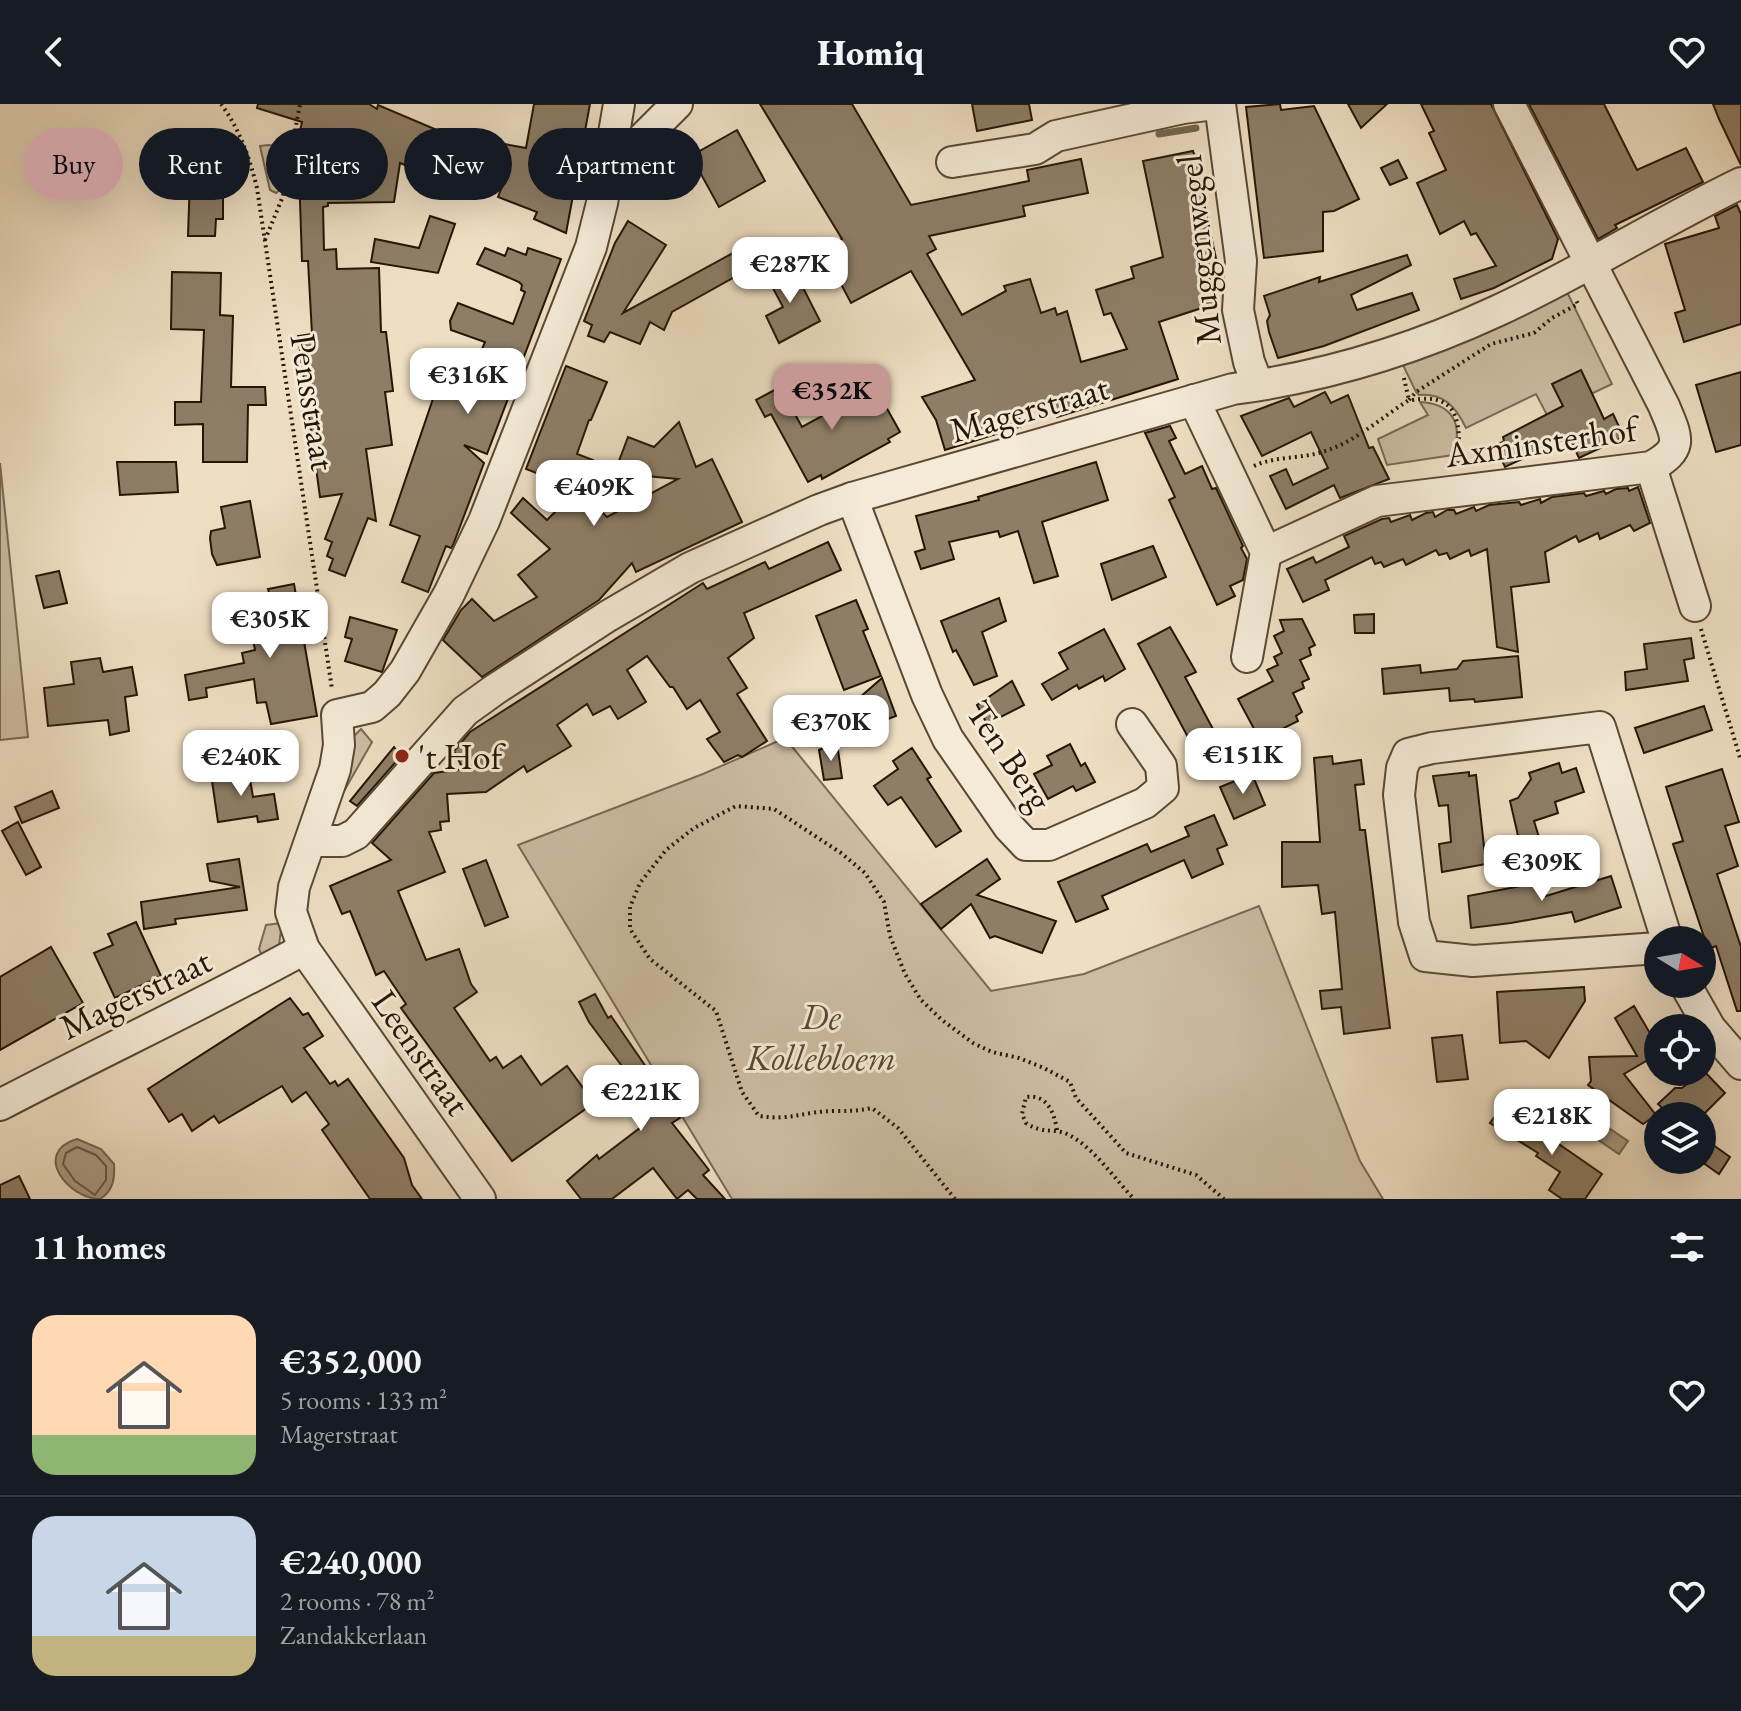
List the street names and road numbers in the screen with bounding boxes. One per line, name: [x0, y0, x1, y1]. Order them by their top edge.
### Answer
street label: Muggenwegel: [1165, 152, 1232, 347]
street label: Pensstraat: [280, 330, 348, 474]
street label: Magerstraat: [944, 363, 1115, 454]
street label: Axminsterhof: [1441, 404, 1644, 478]
street label: Ten Berg: [956, 691, 1064, 820]
street label: Magerstraat: [52, 936, 219, 1050]
street label: Leenstraat: [361, 980, 482, 1125]

